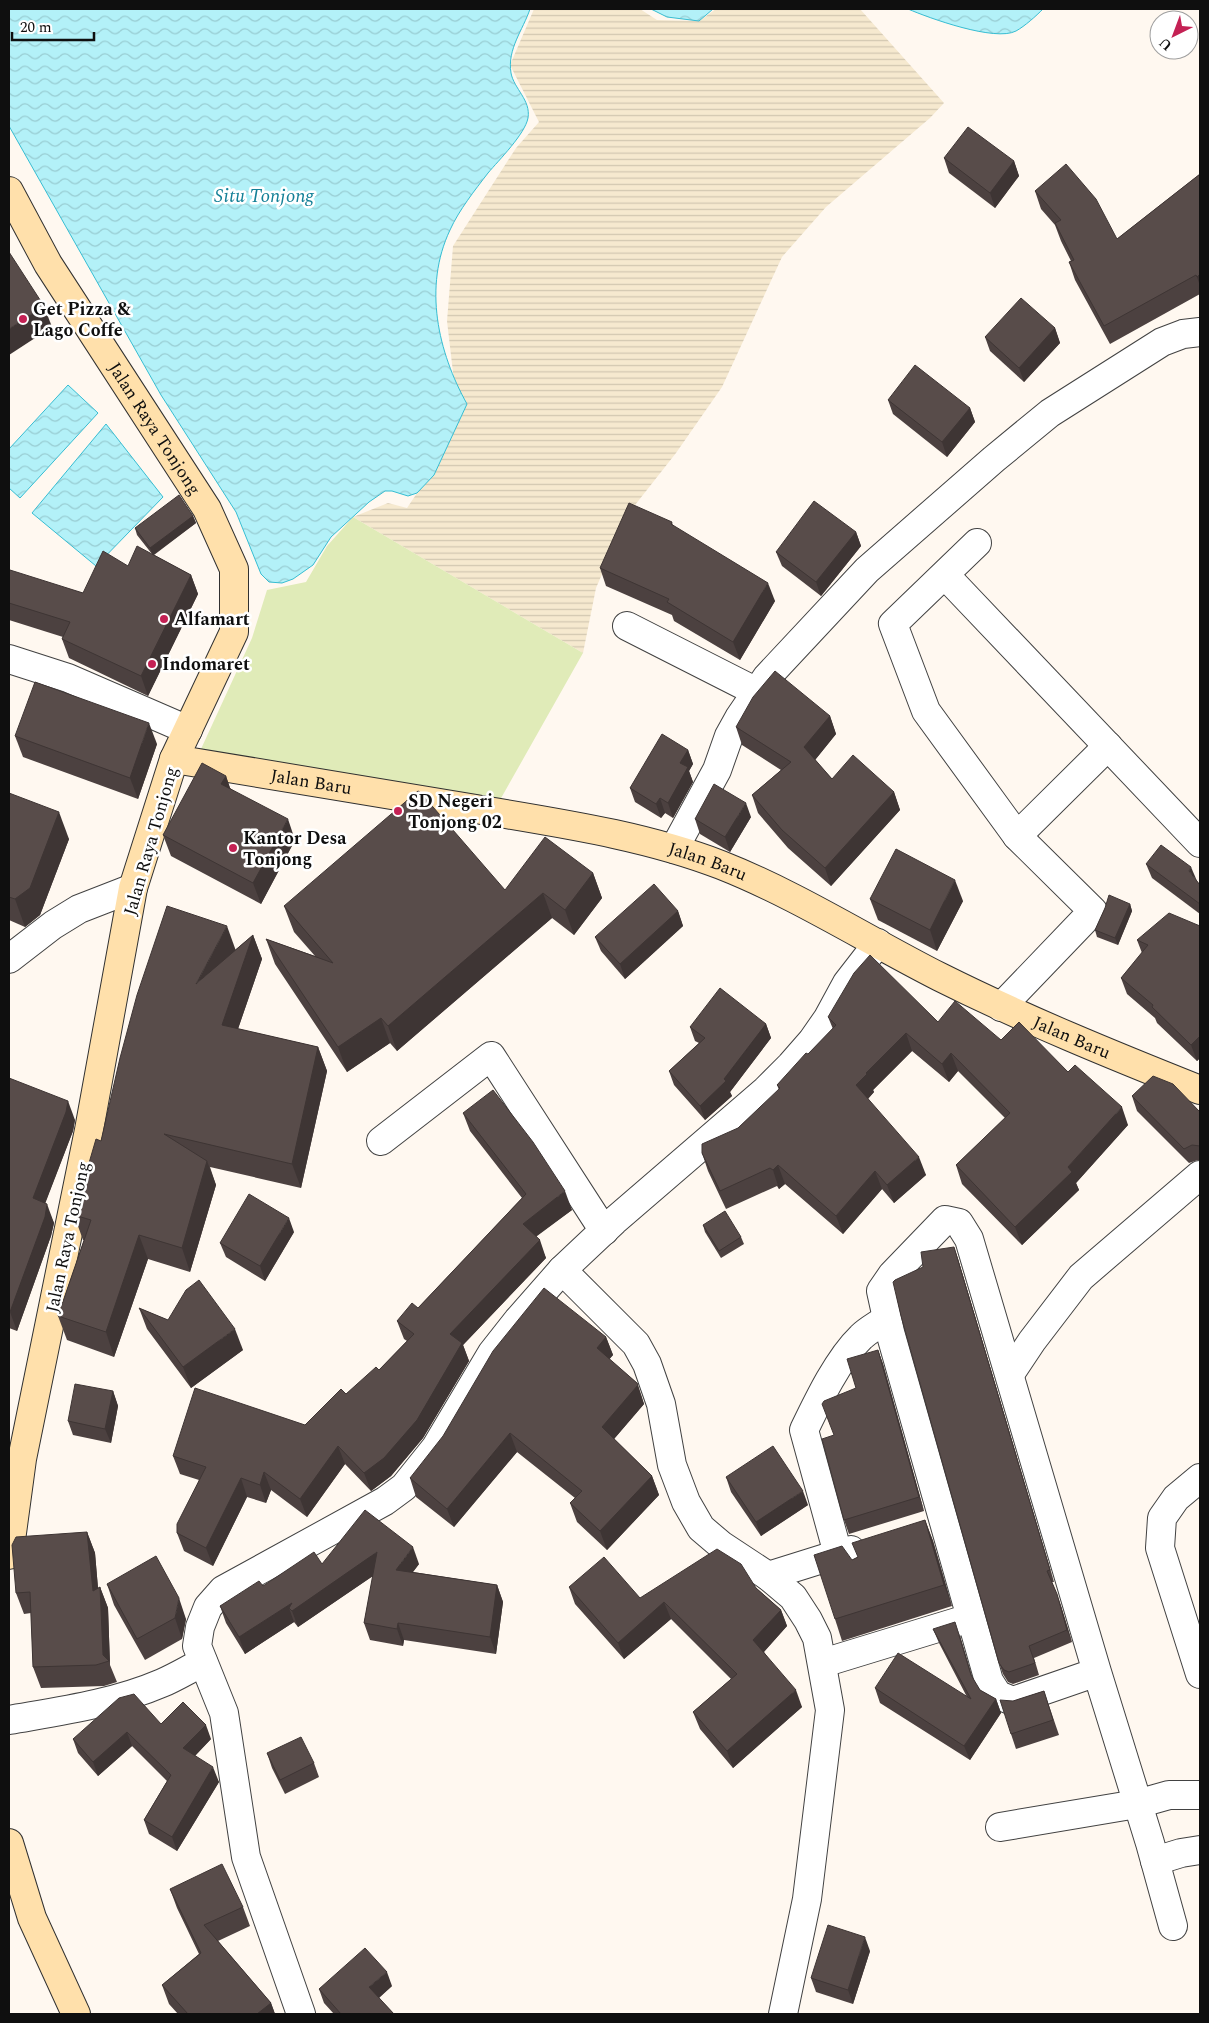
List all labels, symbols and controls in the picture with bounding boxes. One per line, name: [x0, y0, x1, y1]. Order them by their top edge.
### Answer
scale bar: [12, 10, 95, 42]
north arrow: [1149, 10, 1199, 60]
text: 20 m: [20, 16, 52, 39]
text: U: [1154, 32, 1177, 56]
water label: Situ Tonjong: [214, 182, 314, 211]
place label: Get Pizza & Lago Coffe: [33, 296, 131, 344]
marker: Get Pizza & Lago Coffe: [17, 313, 29, 325]
street label: Jalan Raya Tonjong: [102, 357, 208, 501]
place label: Alfamart: [174, 606, 250, 633]
marker: Alfamart: [158, 613, 170, 625]
place label: Indomaret: [162, 651, 250, 678]
marker: Indomaret: [146, 658, 158, 670]
street label: Jalan Baru: [268, 762, 354, 802]
street label: Jalan Raya Tonjong: [117, 763, 185, 919]
place label: SD Negeri Tonjong 02: [408, 788, 502, 836]
marker: SD Negeri Tonjong 02: [392, 805, 404, 817]
place label: Kantor Desa Tonjong: [243, 825, 347, 873]
street label: Jalan Baru: [665, 835, 752, 888]
marker: Kantor Desa Tonjong: [227, 842, 239, 854]
street label: Jalan Baru: [1029, 1009, 1115, 1066]
street label: Jalan Raya Tonjong: [39, 1159, 97, 1315]

